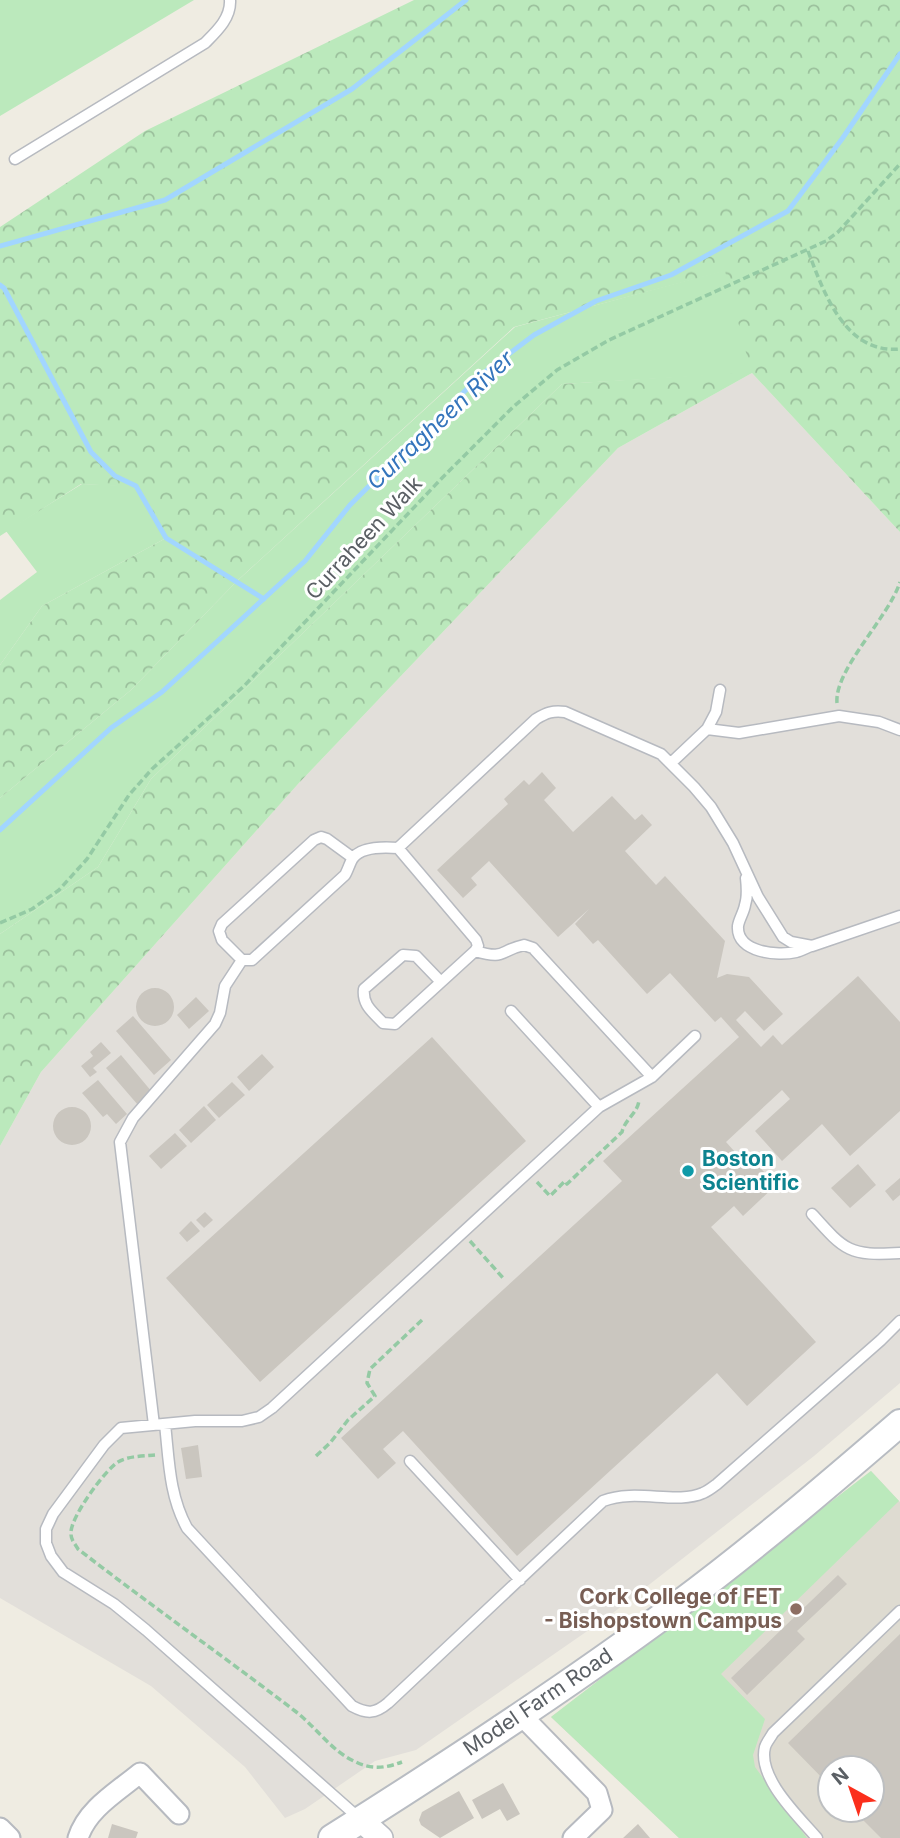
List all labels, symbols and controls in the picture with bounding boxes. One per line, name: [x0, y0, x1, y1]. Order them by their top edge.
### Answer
water label: Curragheen River: [361, 344, 520, 495]
street label: Curraheen Walk: [300, 471, 427, 604]
place label: Boston Scientific: [702, 1146, 799, 1195]
marker: Boston Scientific: [680, 1163, 696, 1179]
place label: Cork College of FET - Bishopstown Campus: [544, 1584, 782, 1633]
marker: Cork College of FET - Bishopstown Campus: [788, 1601, 804, 1617]
street label: Model Farm Road: [458, 1642, 617, 1761]
north arrow: [816, 1754, 886, 1824]
text: N: [827, 1763, 853, 1790]

